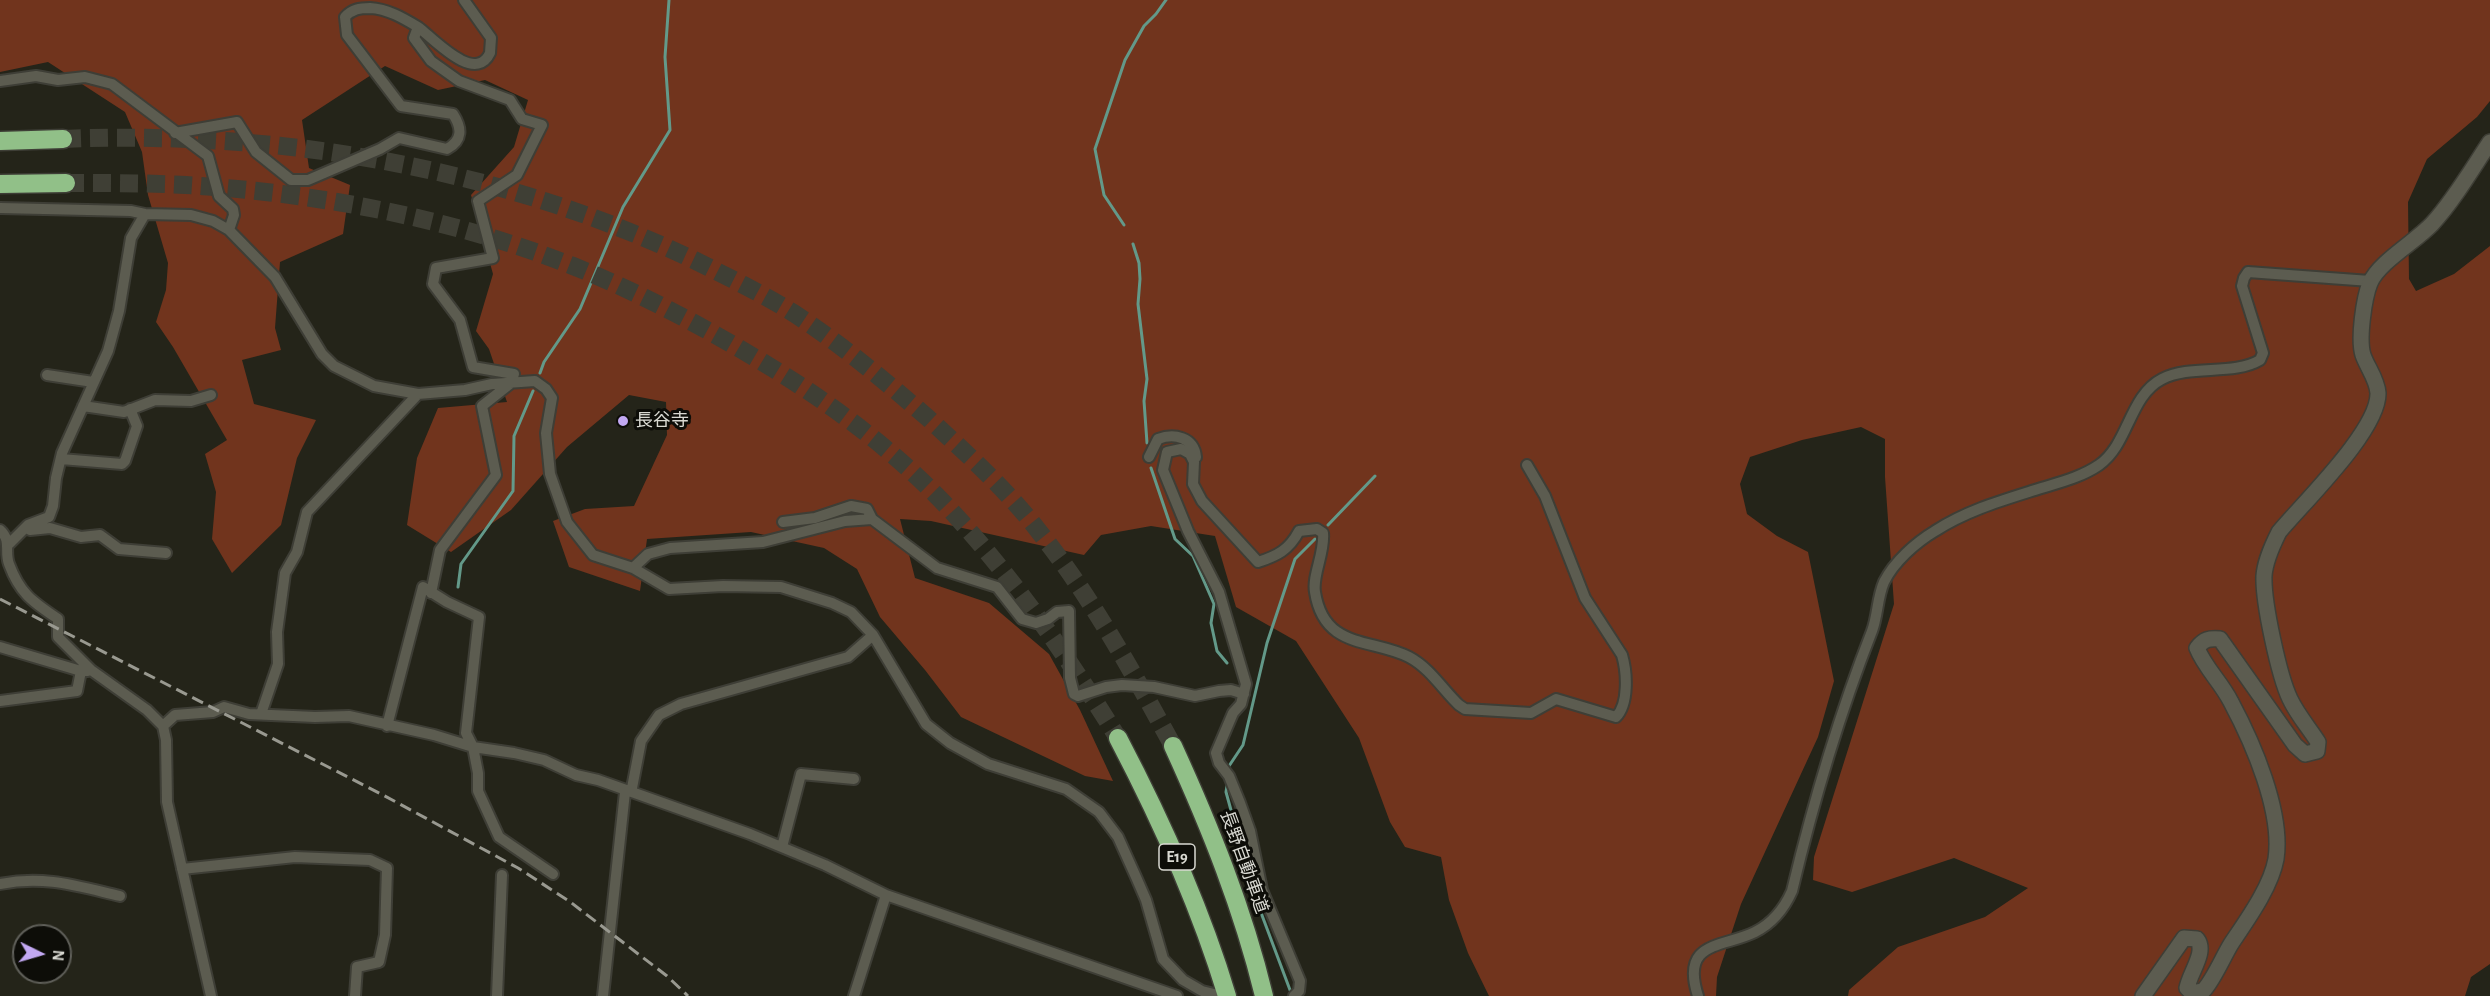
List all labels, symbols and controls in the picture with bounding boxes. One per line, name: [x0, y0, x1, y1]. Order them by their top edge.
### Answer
place label: 長谷寺: [635, 410, 689, 432]
marker: 長谷寺: [616, 414, 630, 428]
street label: 長野自動車道: [1215, 808, 1273, 916]
road number: E19: [1159, 844, 1195, 870]
north arrow: [12, 924, 72, 984]
text: N: [49, 949, 66, 962]

